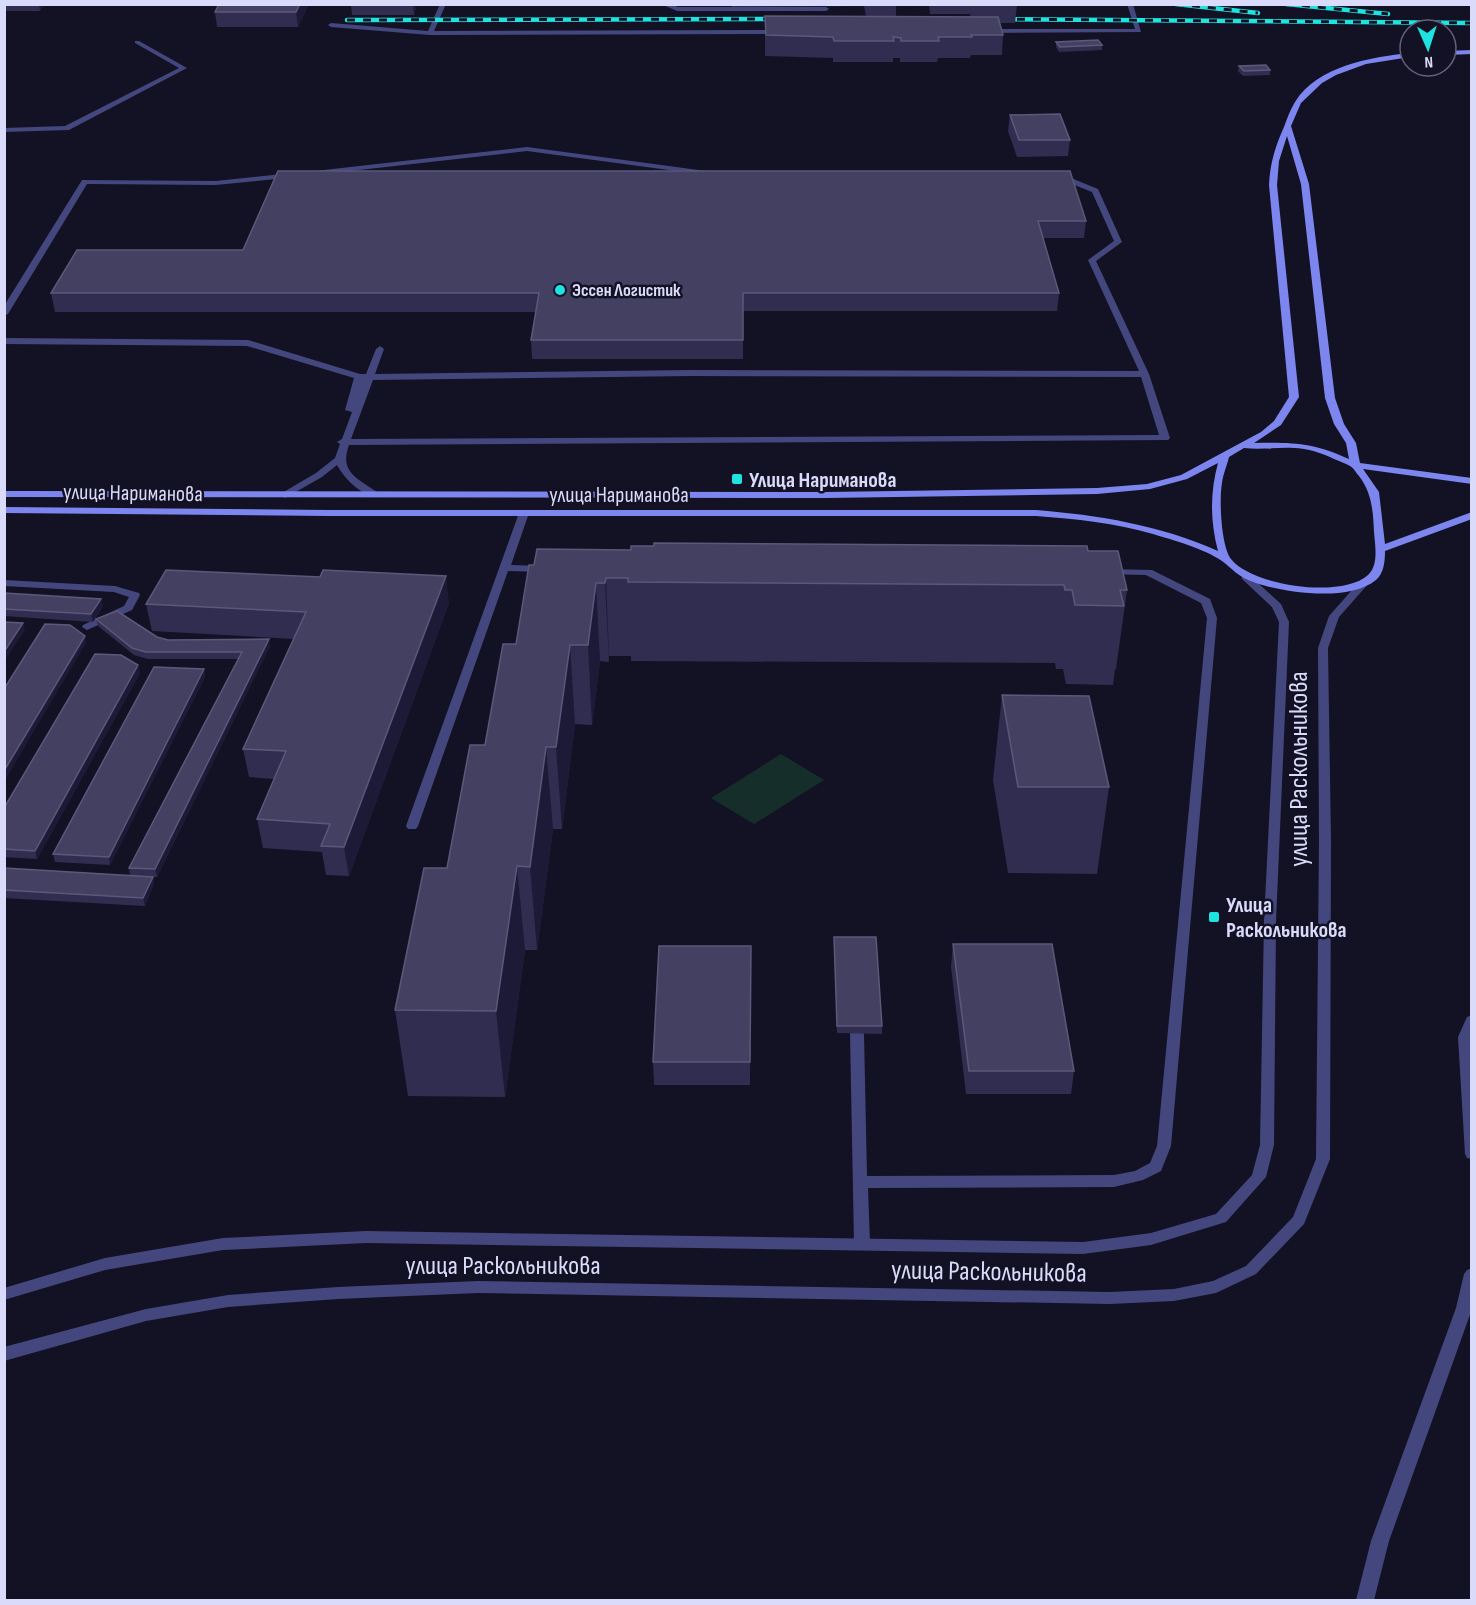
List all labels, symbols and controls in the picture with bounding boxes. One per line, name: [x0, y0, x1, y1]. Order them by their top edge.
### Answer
north arrow: [1398, 18, 1458, 78]
text: N: [1424, 52, 1433, 71]
place label: Эссен Логистик: [572, 280, 681, 301]
marker: Эссен Логистик: [553, 283, 567, 297]
place label: Улица Нариманова: [749, 467, 896, 494]
marker: Улица Нариманова: [730, 472, 744, 486]
street label: улица Нариманова: [63, 479, 203, 508]
street label: улица Нариманова: [549, 482, 689, 509]
street label: улица Раскольникова: [1283, 671, 1315, 867]
place label: Улица Раскольникова: [1226, 892, 1347, 944]
marker: Улица Раскольникова: [1207, 910, 1221, 924]
street label: улица Раскольникова: [405, 1250, 601, 1282]
street label: улица Раскольникова: [891, 1254, 1087, 1290]

